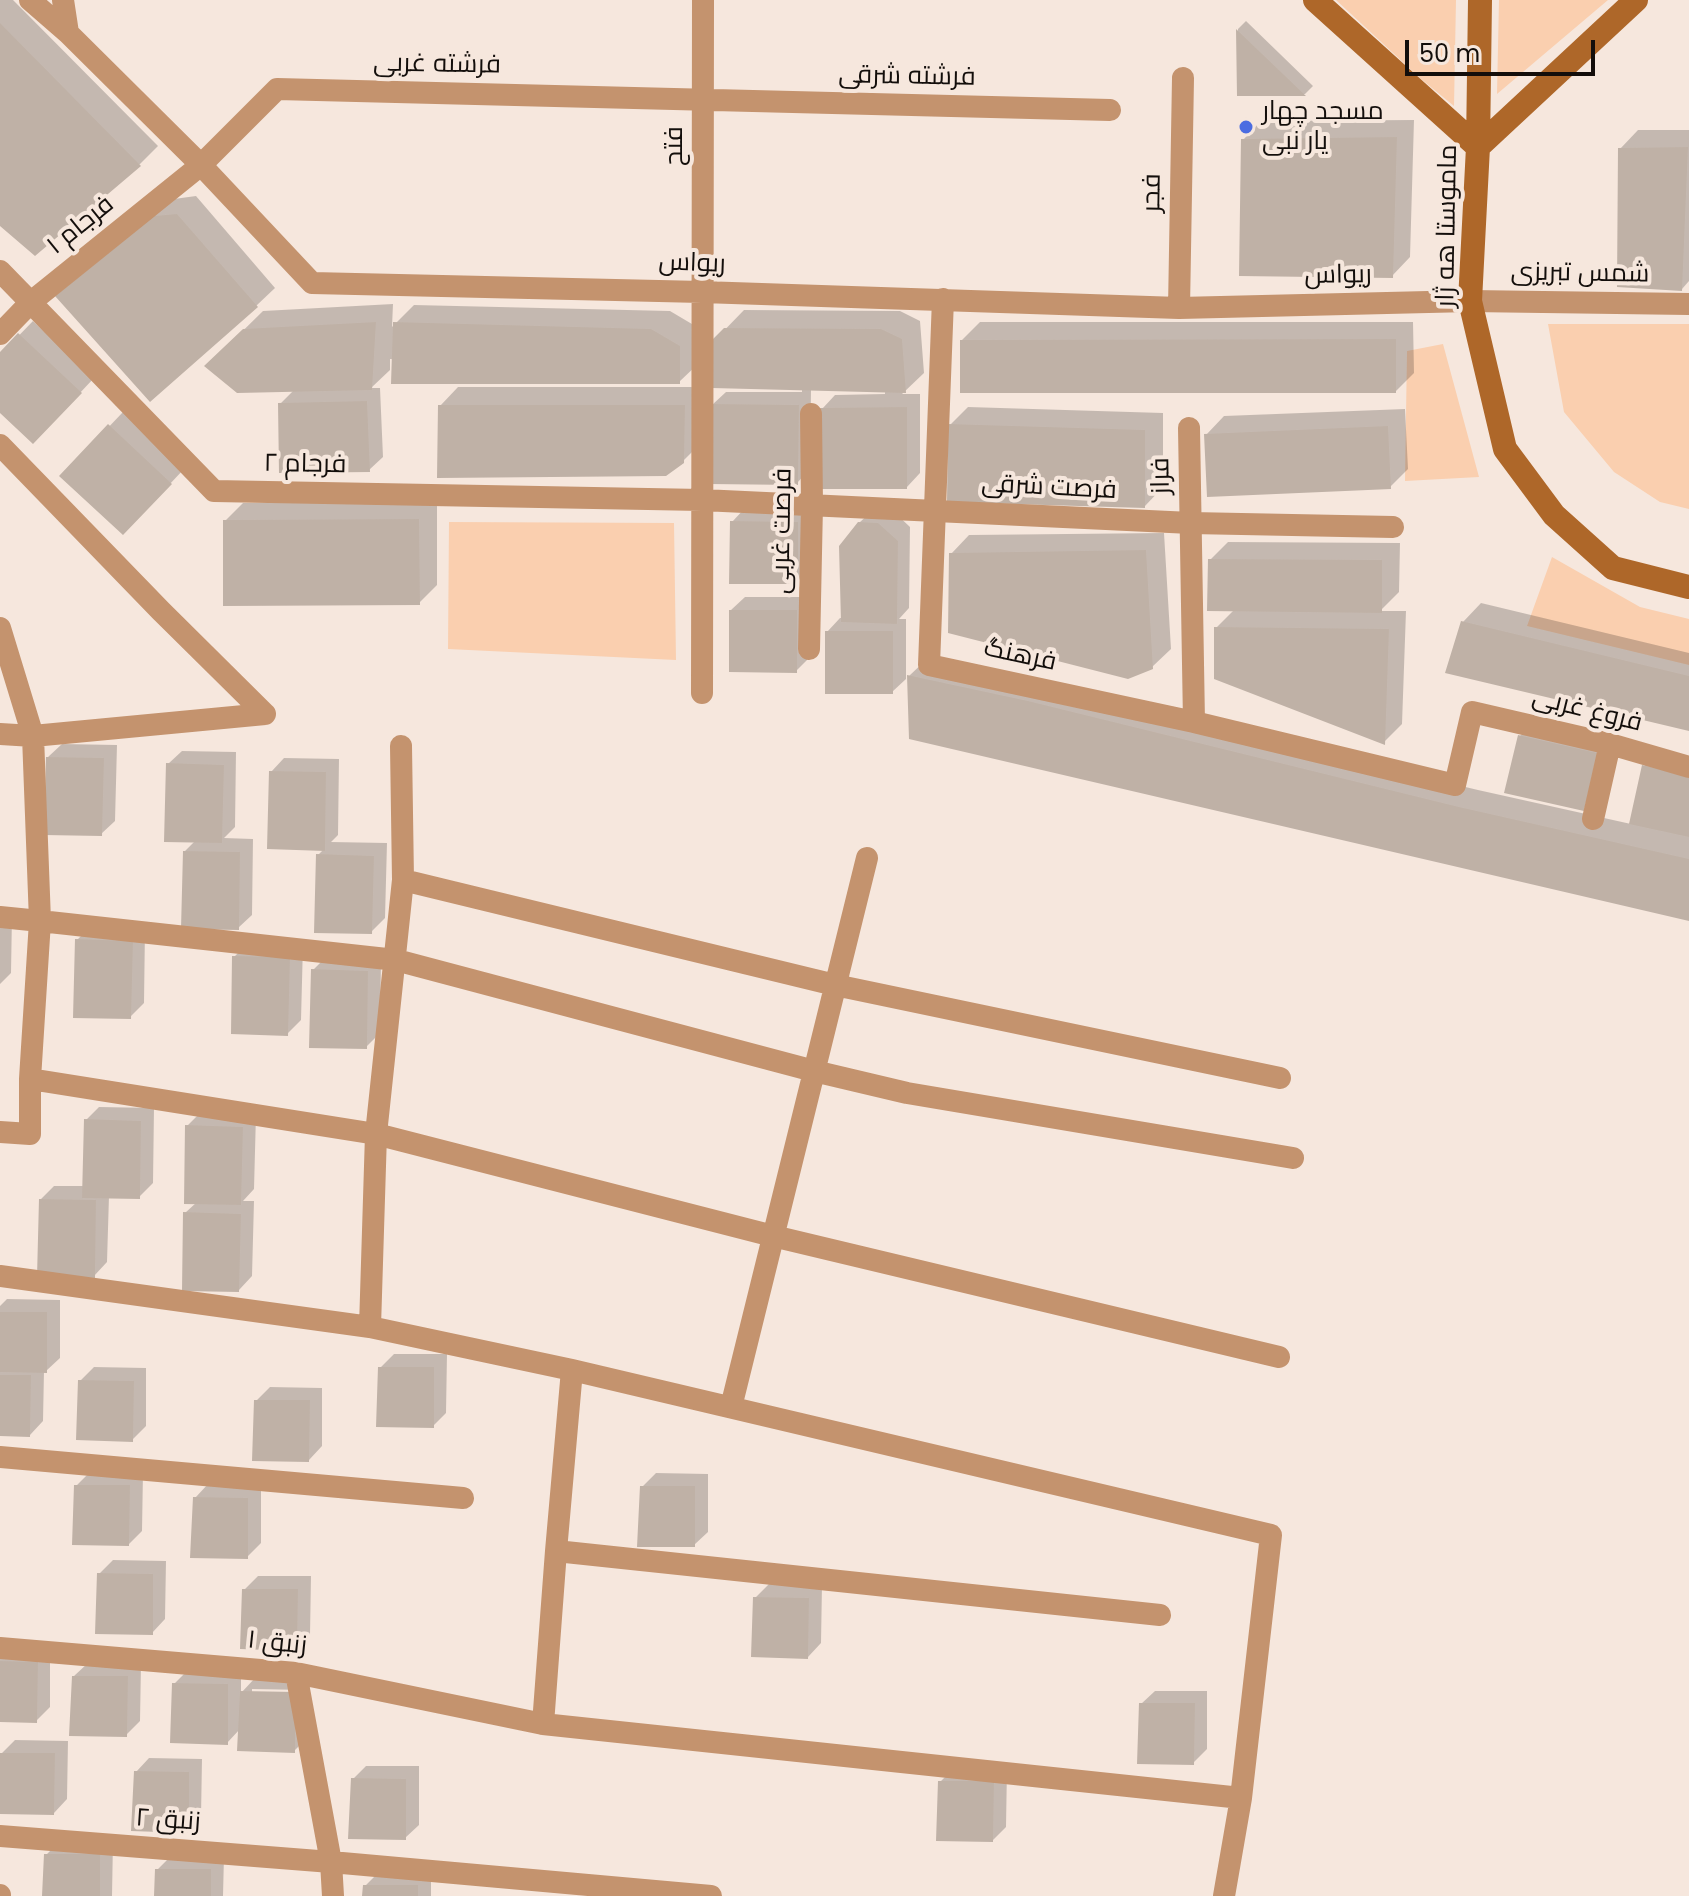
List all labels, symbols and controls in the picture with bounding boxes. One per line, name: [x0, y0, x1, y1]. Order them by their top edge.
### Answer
scale bar: [1409, 24, 1599, 74]
text: 50 m: [1419, 37, 1480, 70]
street label: فرشته غربی: [373, 48, 501, 82]
street label: فرشته شرقی: [838, 60, 976, 94]
place label: مسجد چهار یار نبی: [1262, 96, 1384, 158]
marker: مسجد چهار یار نبی: [1237, 118, 1255, 136]
street label: فتح: [659, 126, 691, 166]
street label: ماموستا هه ژار: [1431, 144, 1465, 308]
street label: فجر: [1137, 173, 1169, 213]
street label: فرجام ۱: [41, 190, 121, 262]
street label: ریواس: [658, 247, 726, 281]
street label: شمس تبریزی: [1510, 257, 1650, 291]
street label: ریواس: [1304, 260, 1372, 292]
street label: فرجام ۲: [263, 449, 347, 481]
street label: فراز: [1146, 457, 1178, 495]
street label: فرصت غربی: [766, 468, 800, 594]
street label: فرصت شرقی: [981, 469, 1117, 507]
street label: فرهنگ: [981, 633, 1059, 679]
street label: فروغ غربی: [1529, 682, 1645, 740]
street label: زنبق ۱: [246, 1625, 308, 1663]
street label: زنبق ۲: [134, 1803, 202, 1839]

